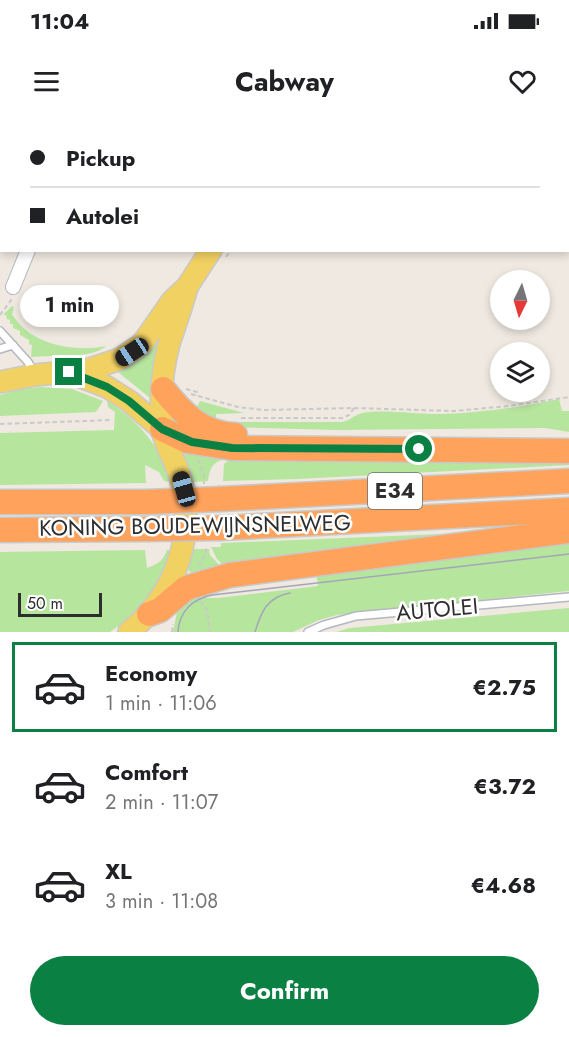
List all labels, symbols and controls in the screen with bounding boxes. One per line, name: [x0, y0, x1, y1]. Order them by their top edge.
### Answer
text: 11:04: [30, 5, 89, 37]
text: Cabway: [235, 62, 334, 101]
icon: menu: [30, 65, 63, 98]
icon: heart: [506, 65, 539, 98]
text: Pickup: [66, 142, 135, 174]
text: Autolei: [66, 200, 139, 232]
north arrow: [490, 270, 550, 330]
map controls: [490, 270, 550, 402]
callout: 1 min: [20, 285, 118, 327]
text: 1 min: [45, 291, 94, 320]
car: [112, 335, 152, 369]
button: layers: [490, 342, 550, 402]
route end: [55, 358, 82, 385]
route start: [405, 435, 432, 462]
car: [170, 469, 198, 509]
road number: E34: [368, 473, 422, 509]
street label: KONING BOUDEWIJNSNELWEG: [39, 506, 351, 544]
street label: AUTOLEI: [395, 589, 479, 629]
scale bar: [18, 590, 102, 618]
text: 50 m: [27, 592, 63, 615]
text: Economy: [105, 657, 197, 689]
icon: car: [33, 660, 87, 714]
text: €2.75: [473, 671, 536, 703]
text: 1 min · 11:06: [105, 689, 217, 718]
text: Comfort: [105, 756, 188, 788]
icon: car: [33, 759, 87, 813]
text: €3.72: [473, 770, 536, 802]
text: 2 min · 11:07: [105, 788, 218, 817]
text: XL: [105, 855, 132, 887]
icon: car: [33, 858, 87, 912]
text: €4.68: [471, 869, 536, 901]
text: 3 min · 11:08: [105, 887, 218, 916]
button: Confirm: [30, 956, 539, 1025]

